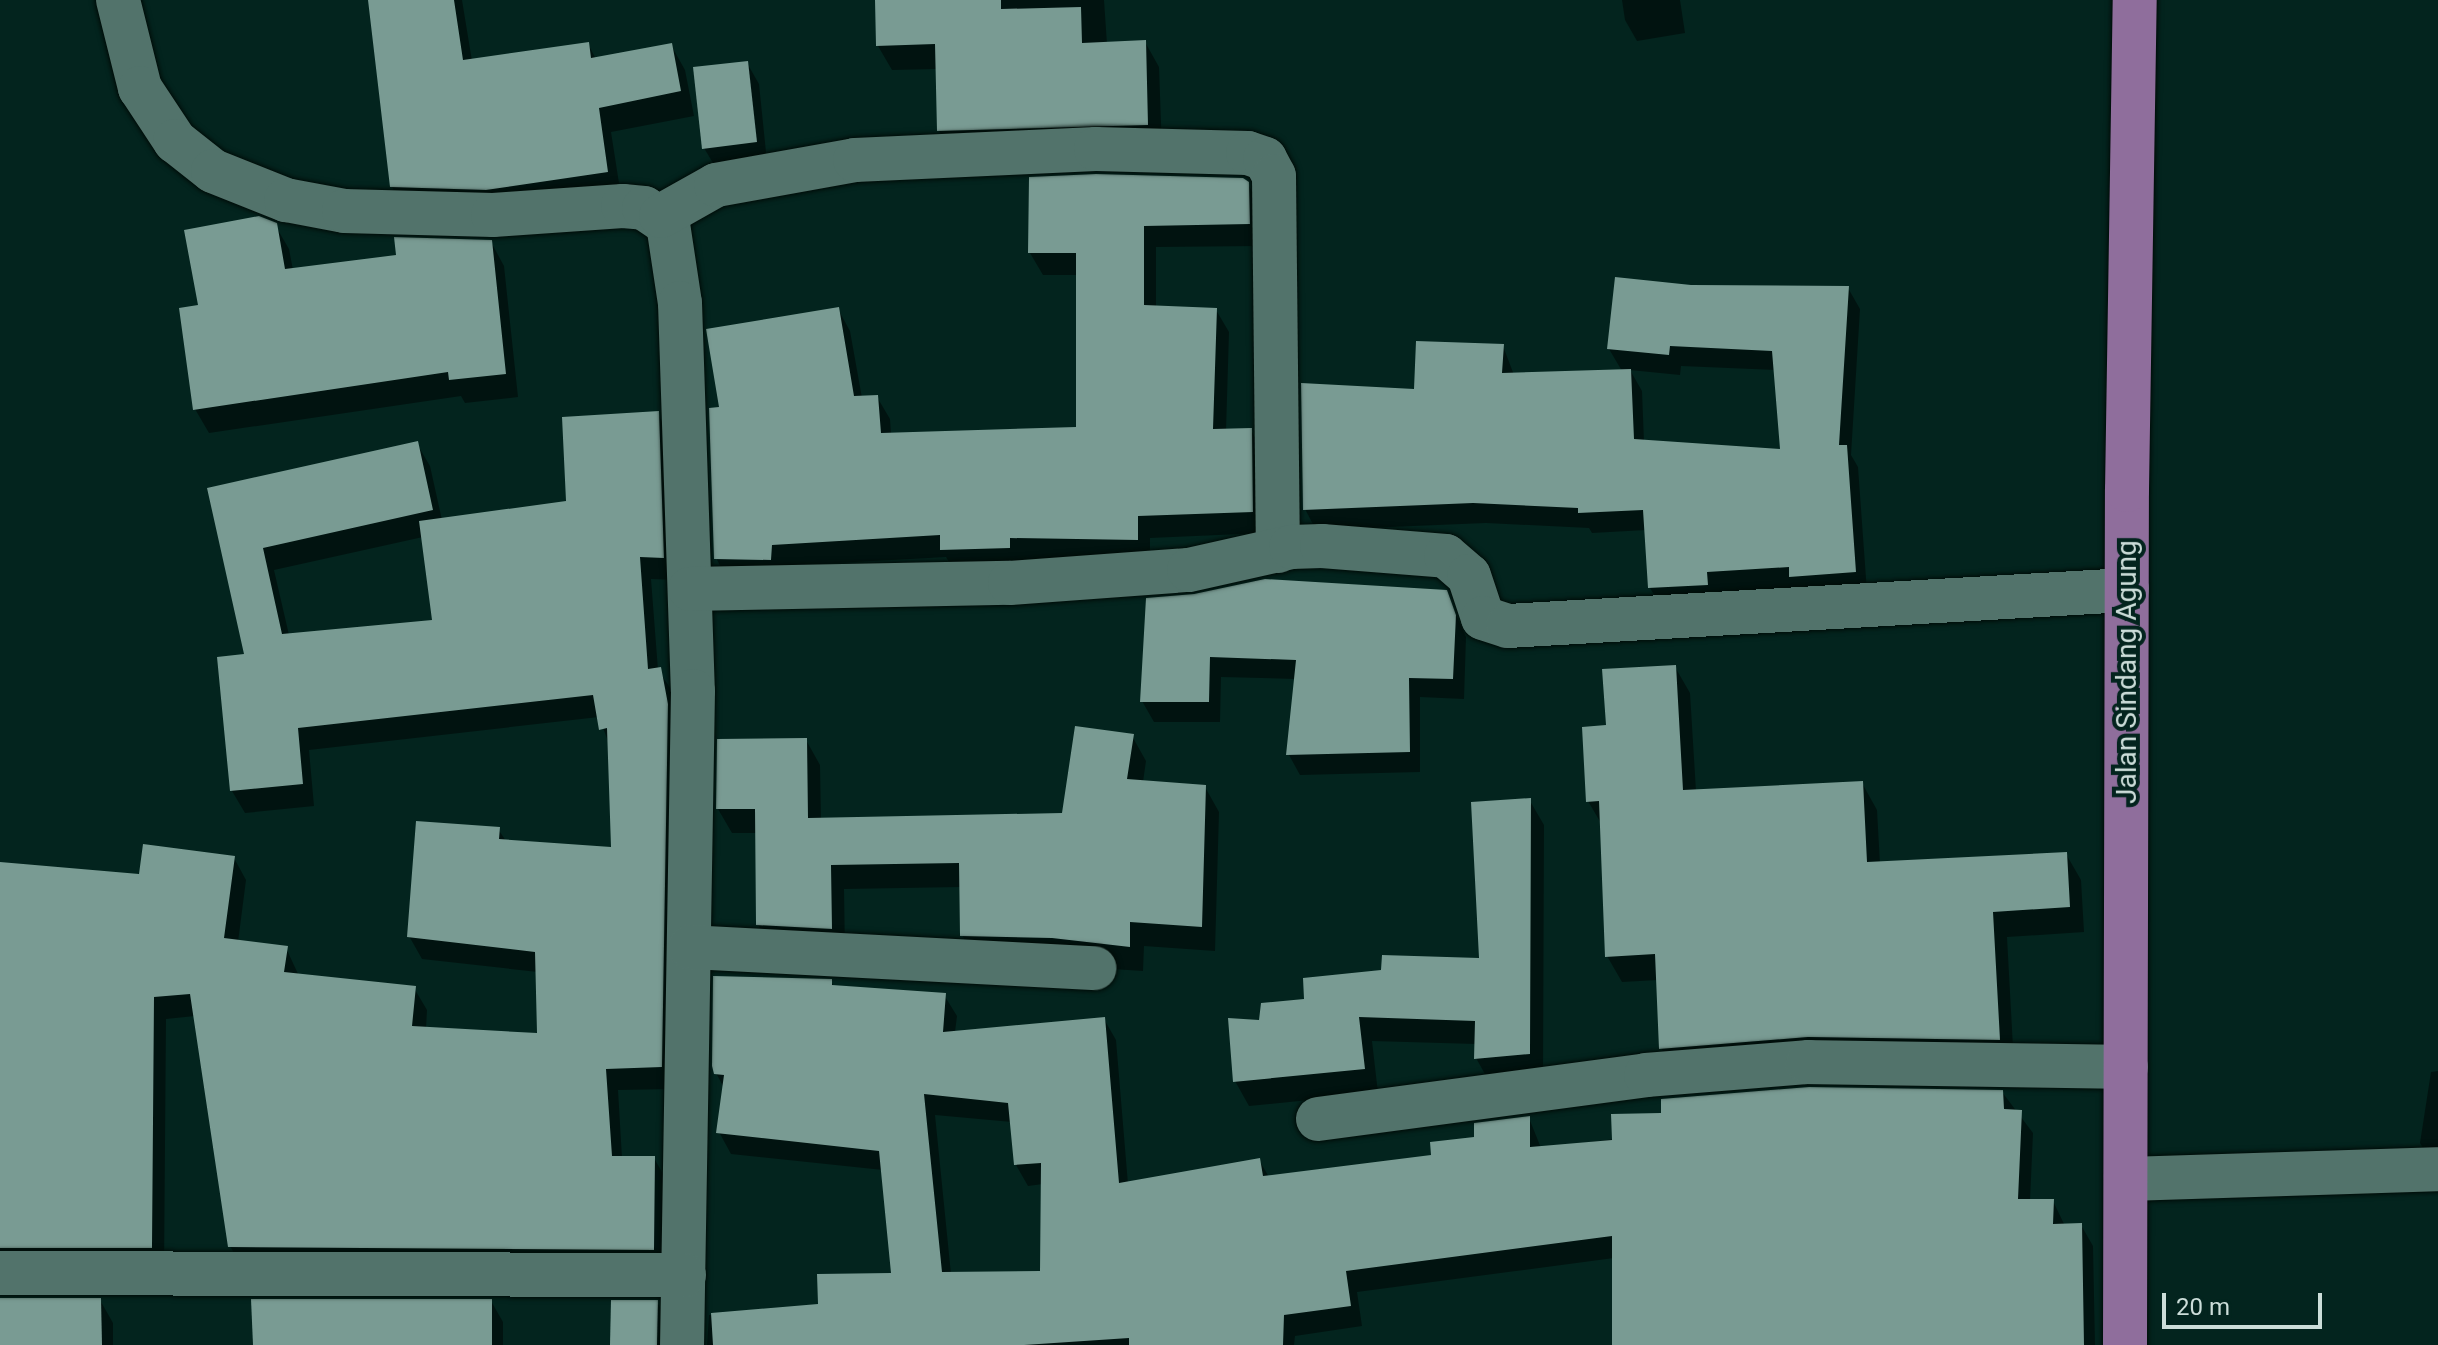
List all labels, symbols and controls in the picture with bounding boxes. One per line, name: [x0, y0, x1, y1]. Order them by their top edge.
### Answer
street label: Jalan Sindang Agung: [2110, 540, 2144, 804]
scale bar: [2166, 1277, 2326, 1327]
text: 20 m: [2176, 1293, 2230, 1321]

